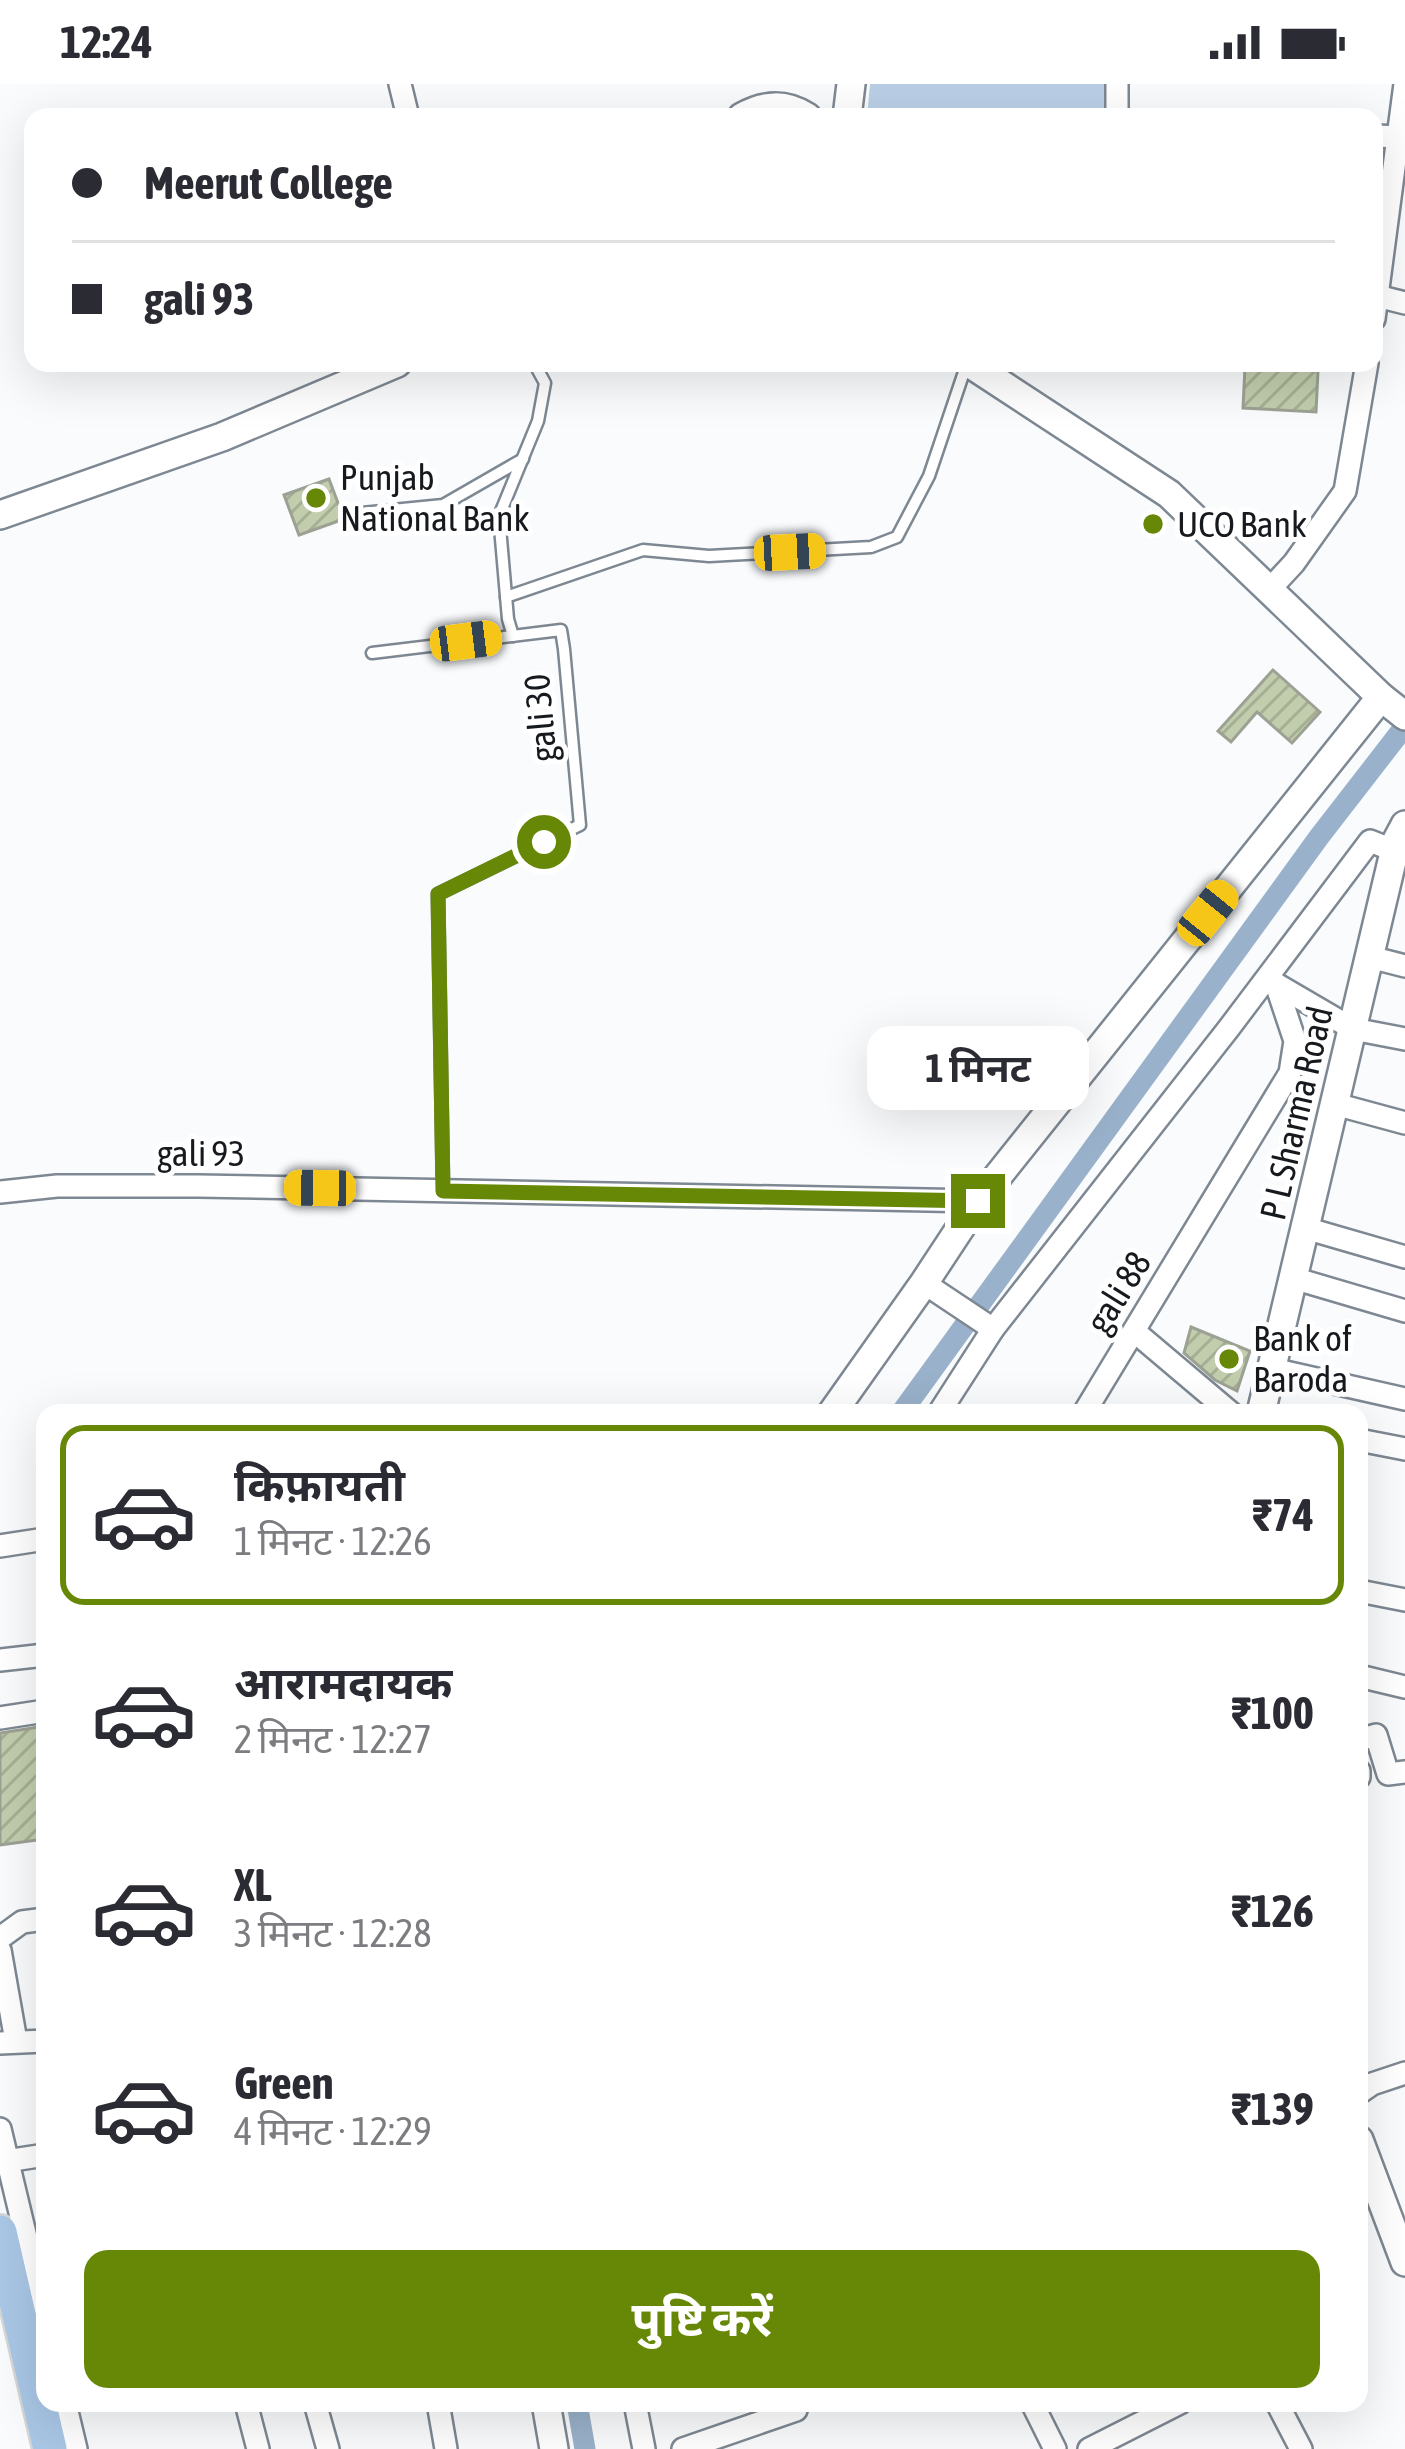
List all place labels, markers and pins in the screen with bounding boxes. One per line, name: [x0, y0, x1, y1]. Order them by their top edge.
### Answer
place label: Punjab National Bank: [340, 456, 529, 539]
marker: Punjab National Bank: [303, 485, 329, 511]
place label: UCO Bank: [1177, 503, 1307, 545]
marker: UCO Bank: [1140, 511, 1166, 537]
place label: Bank of Baroda: [1253, 1317, 1352, 1400]
marker: Bank of Baroda: [1216, 1346, 1242, 1372]

